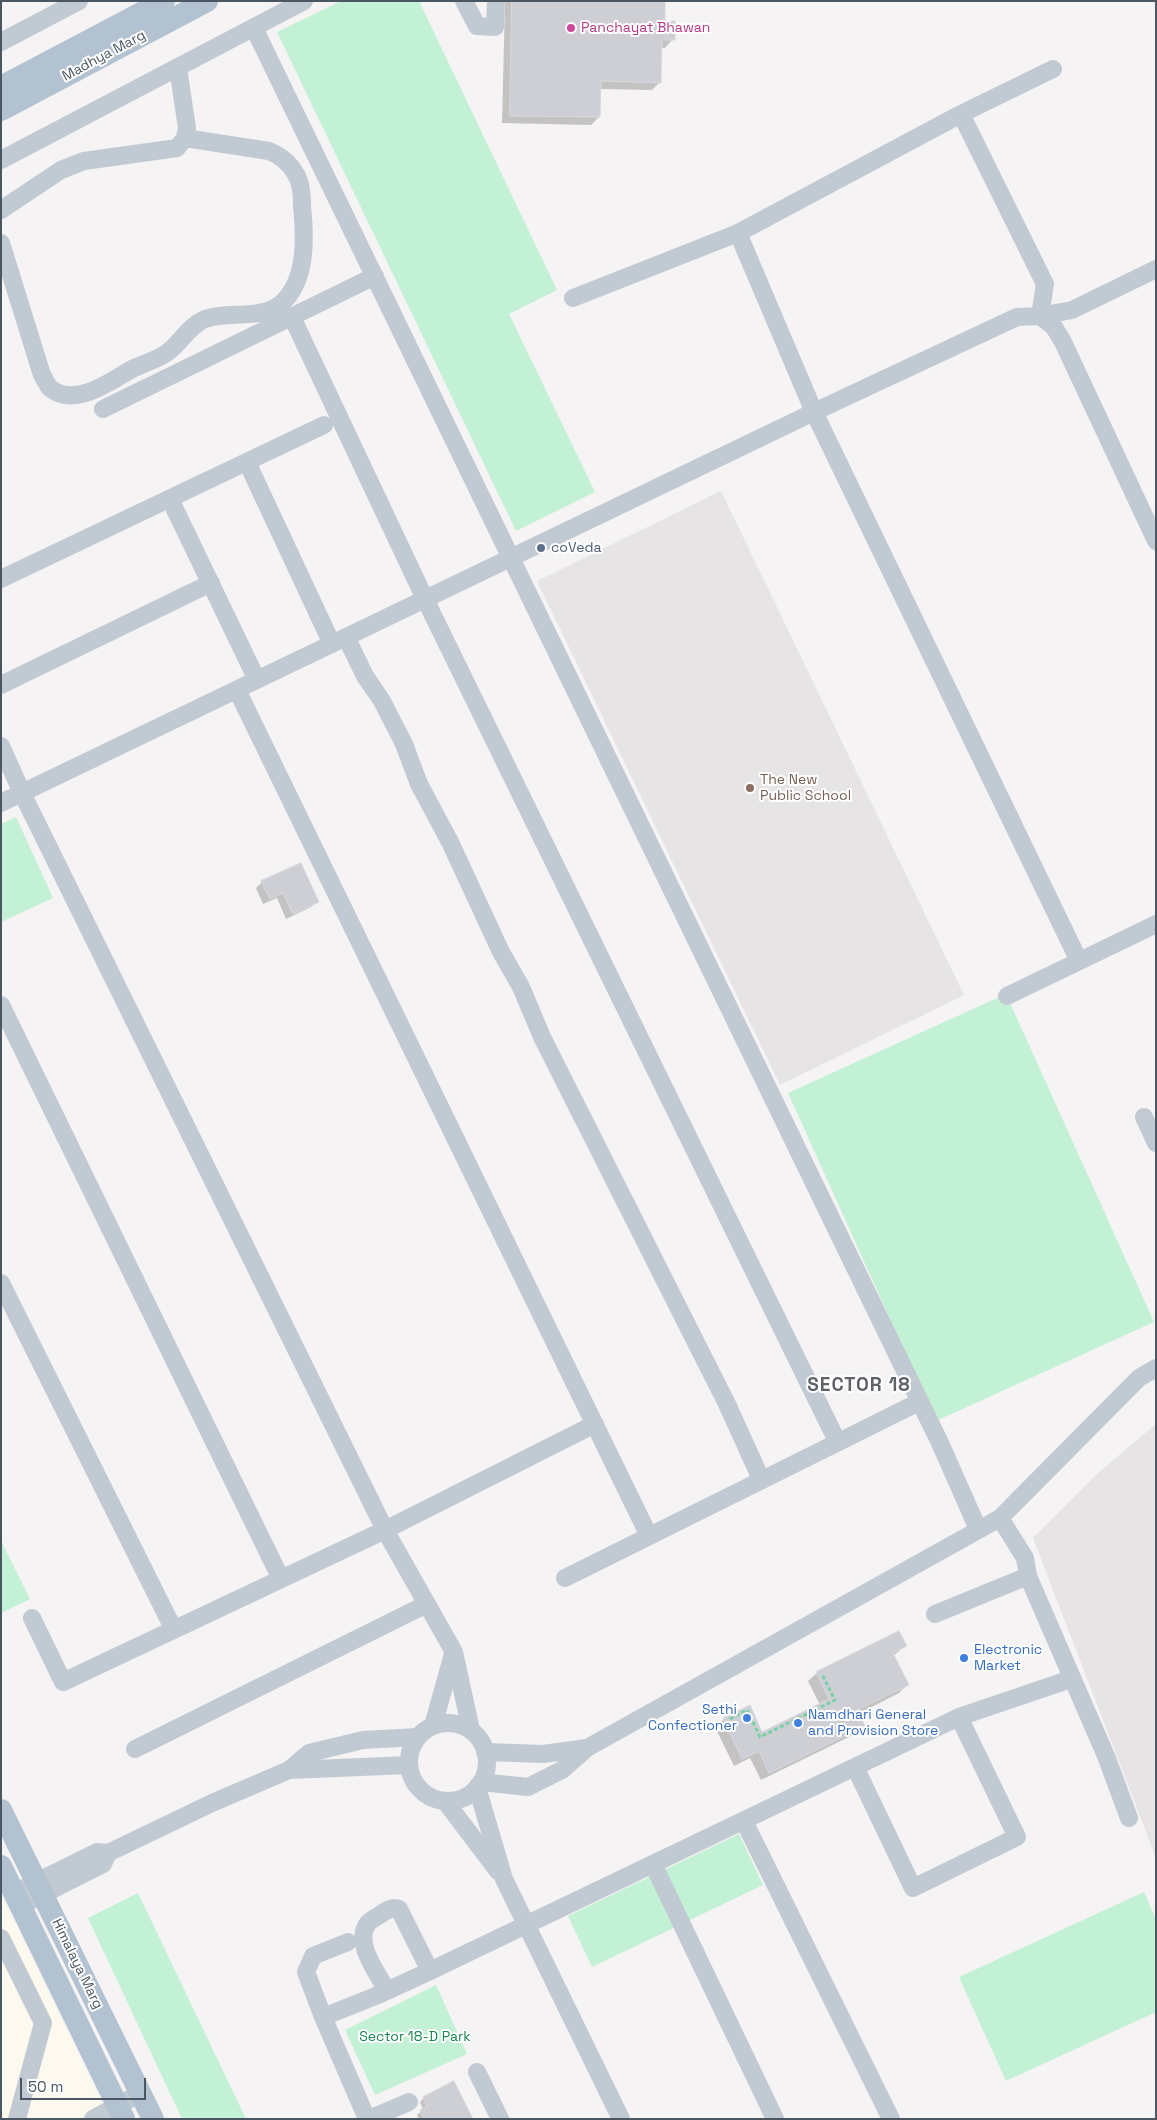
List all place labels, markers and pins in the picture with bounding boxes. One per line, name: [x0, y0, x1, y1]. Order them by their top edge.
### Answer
place label: Panchayat Bhawan: [581, 20, 710, 36]
marker: Panchayat Bhawan: [565, 22, 577, 34]
place label: coVeda: [551, 540, 602, 556]
marker: coVeda: [535, 542, 547, 554]
place label: The New Public School: [760, 772, 851, 804]
marker: The New Public School: [744, 782, 756, 794]
place label: Electronic Market: [974, 1642, 1042, 1674]
marker: Electronic Market: [958, 1652, 970, 1664]
place label: Sethi Confectioner: [648, 1702, 737, 1734]
place label: Namdhari General and Provision Store: [808, 1707, 938, 1740]
marker: Sethi Confectioner: [741, 1712, 753, 1724]
marker: Namdhari General and Provision Store: [792, 1717, 804, 1729]

